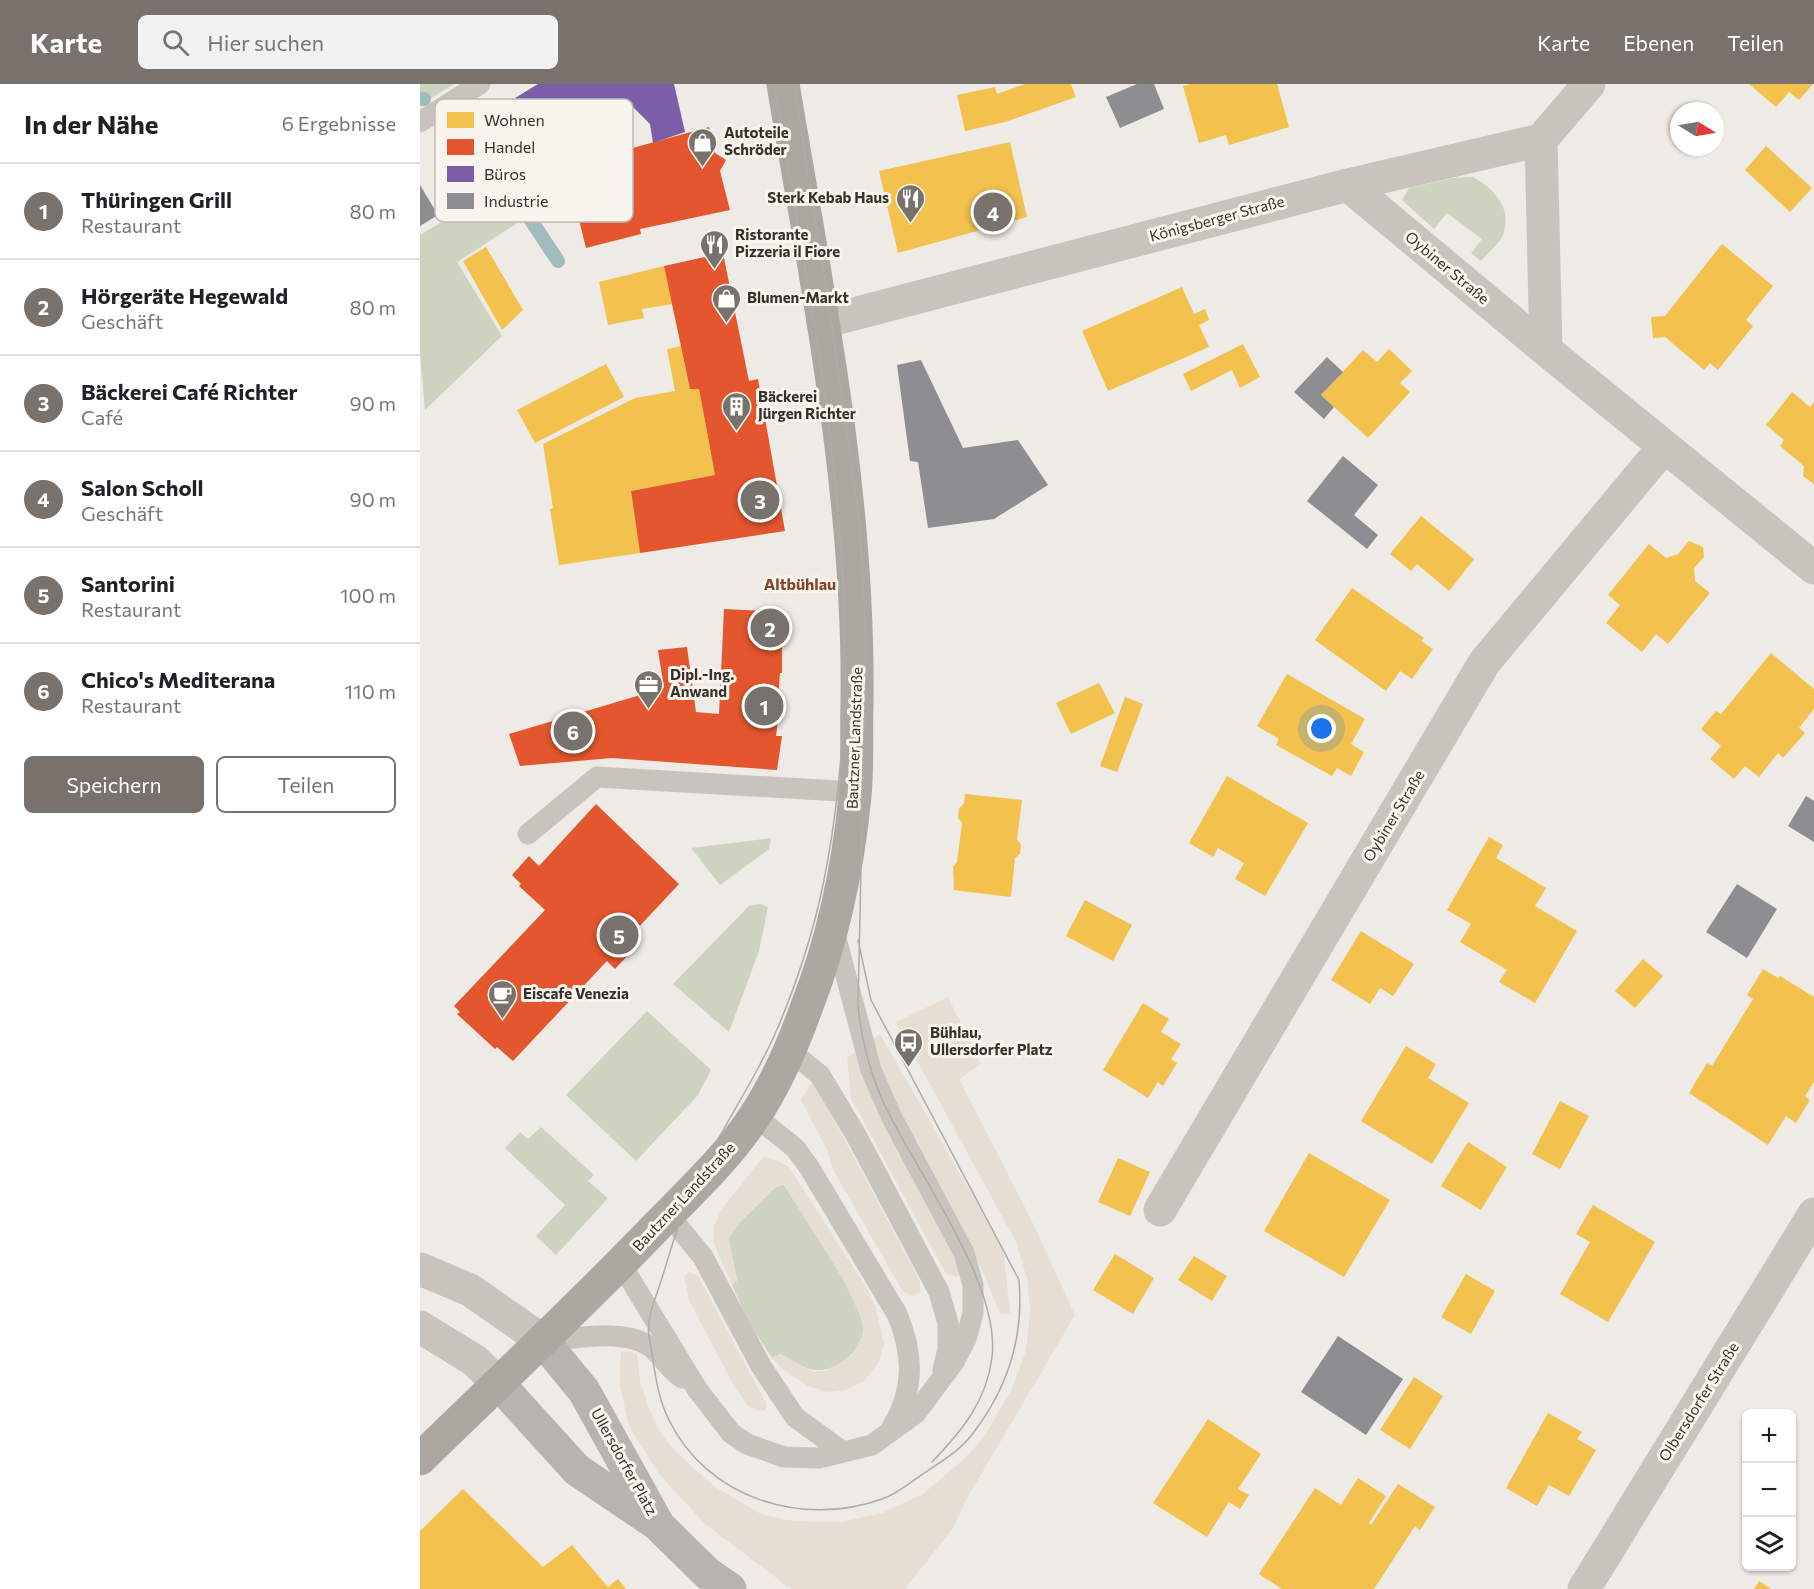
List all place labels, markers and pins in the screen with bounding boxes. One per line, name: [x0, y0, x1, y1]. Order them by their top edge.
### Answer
place label: Autoteile Schröder: [724, 123, 789, 158]
shop icon: Autoteile Schröder: [687, 126, 719, 168]
restaurant icon: Sterk Kebab Haus: [894, 182, 926, 224]
place label: Sterk Kebab Haus: [767, 188, 889, 206]
pin: 4: [974, 190, 1012, 234]
place label: Ristorante Pizzeria il Fiore: [735, 225, 840, 260]
restaurant icon: Ristorante Pizzeria il Fiore: [698, 228, 730, 270]
shop icon: Blumen-Markt: [710, 282, 742, 324]
place label: Blumen-Markt: [747, 288, 849, 306]
place label: Bäckerei Jürgen Richter: [758, 387, 856, 422]
building icon: Bäckerei Jürgen Richter: [721, 390, 753, 432]
pin: 3: [740, 478, 780, 522]
pin: 2: [750, 606, 790, 650]
place label: Dipl.-Ing. Anwand: [670, 665, 734, 700]
office icon: Dipl.-Ing. Anwand: [633, 668, 665, 710]
pin: 1: [744, 684, 784, 728]
pin: 6: [554, 708, 592, 754]
pin: 5: [600, 912, 638, 958]
cafe icon: Eiscafe Venezia: [486, 978, 518, 1020]
place label: Eiscafe Venezia: [523, 984, 629, 1002]
place label: Bühlau, Ullersdorfer Platz: [930, 1023, 1053, 1058]
bus stop icon: Bühlau, Ullersdorfer Platz: [893, 1026, 925, 1068]

